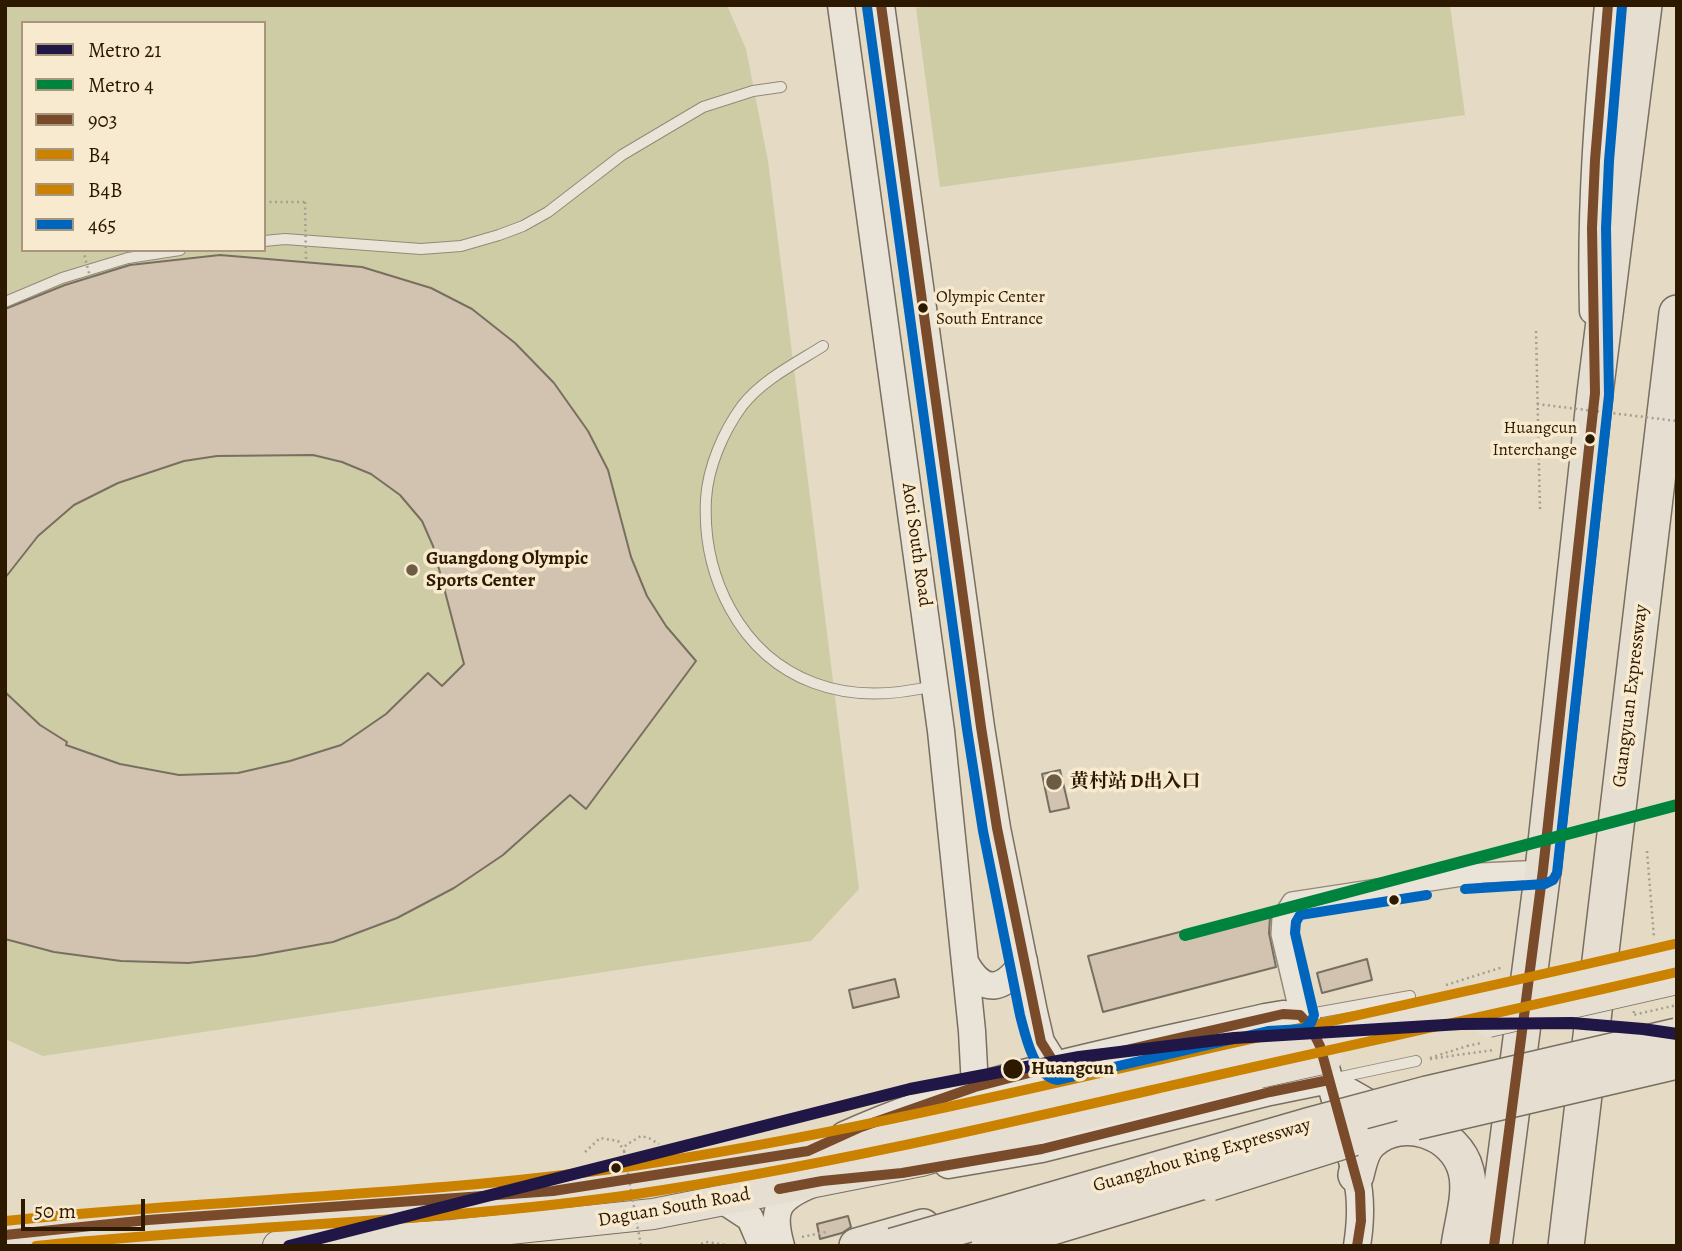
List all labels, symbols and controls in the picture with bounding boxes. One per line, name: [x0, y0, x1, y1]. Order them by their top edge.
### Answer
legend: [21, 21, 266, 252]
text: Metro 21: [88, 36, 161, 64]
text: Metro 4: [88, 71, 154, 99]
text: 903: [88, 106, 117, 134]
text: B4: [88, 141, 110, 169]
text: B4B: [88, 176, 123, 204]
text: 465: [88, 211, 116, 239]
place label: Olympic Center South Entrance: [936, 288, 1045, 328]
marker: Olympic Center South Entrance: [916, 301, 930, 315]
place label: Huangcun Interchange: [1492, 419, 1577, 459]
marker: Huangcun Interchange: [1583, 432, 1597, 446]
street label: Aoti South Road: [896, 482, 936, 608]
place label: Guangdong Olympic Sports Center: [426, 548, 588, 592]
marker: Guangdong Olympic Sports Center: [404, 562, 420, 578]
street label: Guangyuan Expressway: [1608, 603, 1654, 789]
place label: 黄村站 D出入口: [1070, 771, 1200, 793]
marker: 黄村站 D出入口: [1044, 772, 1064, 792]
unlabelled marker: [1387, 893, 1401, 907]
marker: Huangcun: [1001, 1057, 1025, 1081]
place label: Huangcun: [1031, 1058, 1114, 1080]
street label: Guangzhou Ring Expressway: [1091, 1114, 1313, 1198]
unlabelled marker: [609, 1161, 623, 1175]
street label: Daguan South Road: [596, 1183, 752, 1233]
scale bar: [24, 1184, 149, 1228]
text: 50 m: [34, 1197, 76, 1225]

